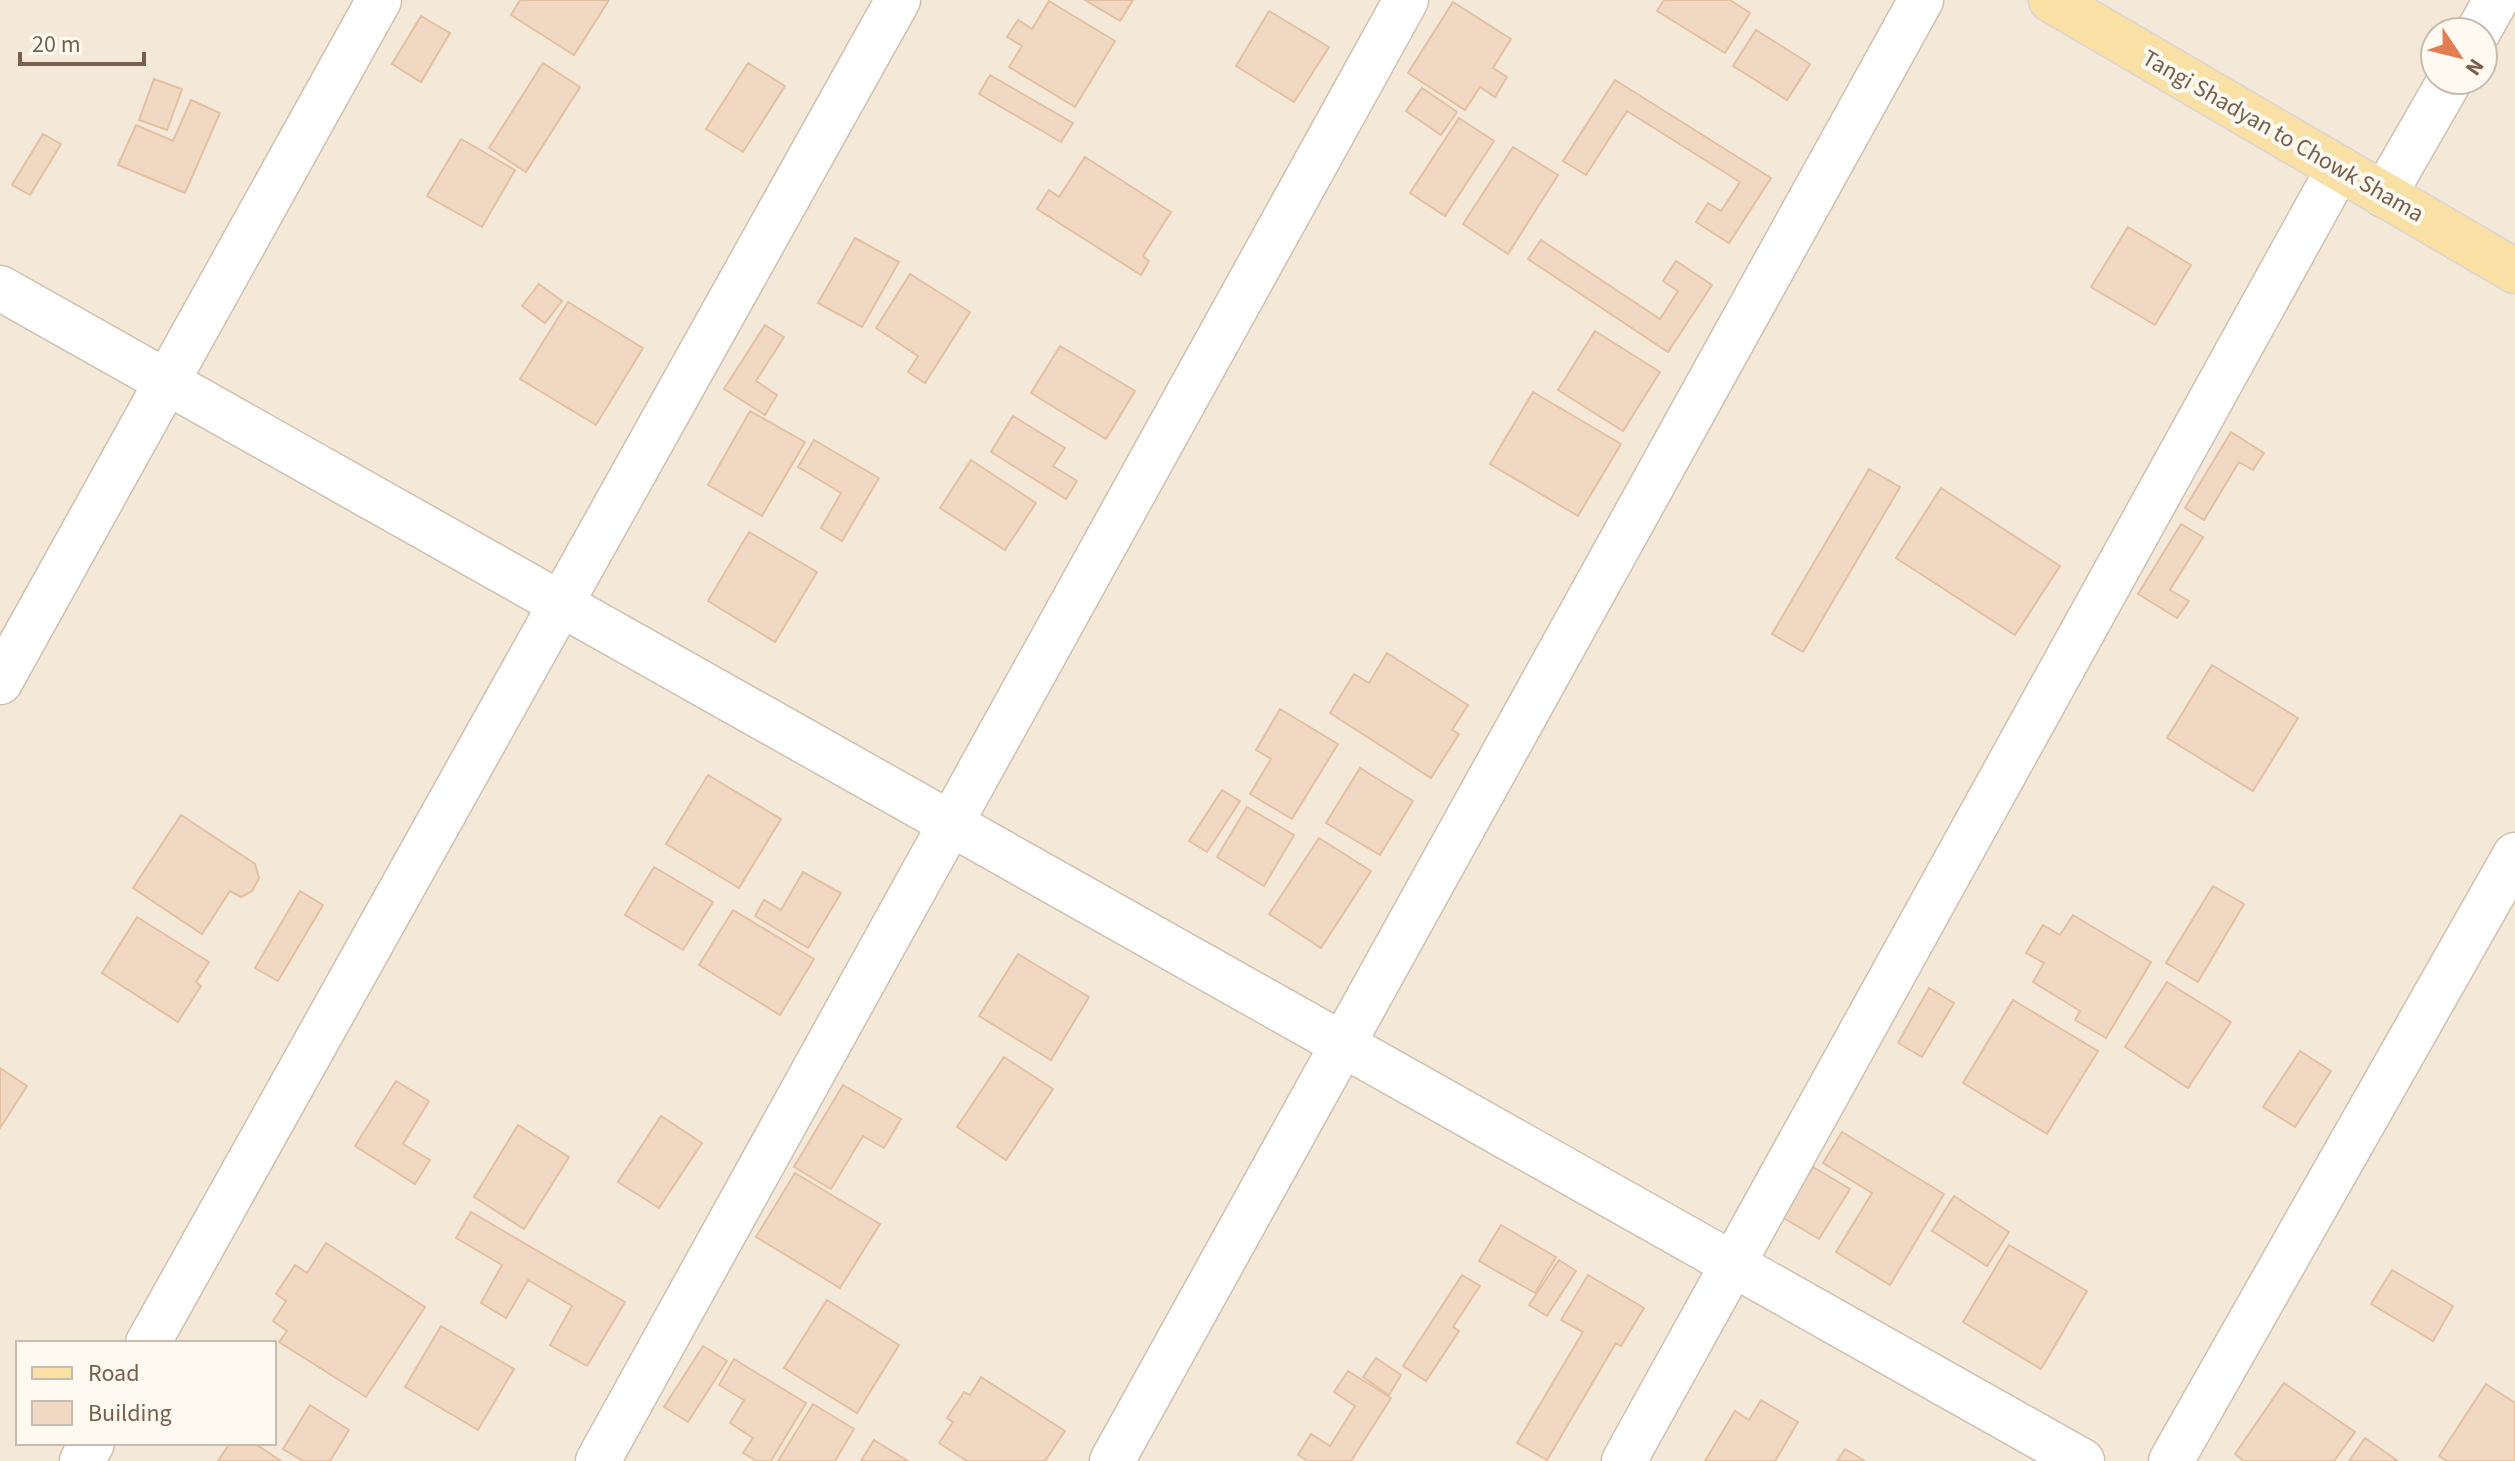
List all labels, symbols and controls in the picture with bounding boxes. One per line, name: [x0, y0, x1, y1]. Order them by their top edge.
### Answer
scale bar: [20, 16, 144, 66]
north arrow: [2419, 16, 2499, 96]
text: 20 m: [32, 27, 81, 62]
street label: Tangi Shadyan to Chowk Shama: [2136, 41, 2430, 231]
text: N: [2457, 52, 2492, 82]
legend: [16, 1341, 276, 1445]
text: Road: [88, 1356, 140, 1391]
text: Building: [88, 1396, 172, 1431]

